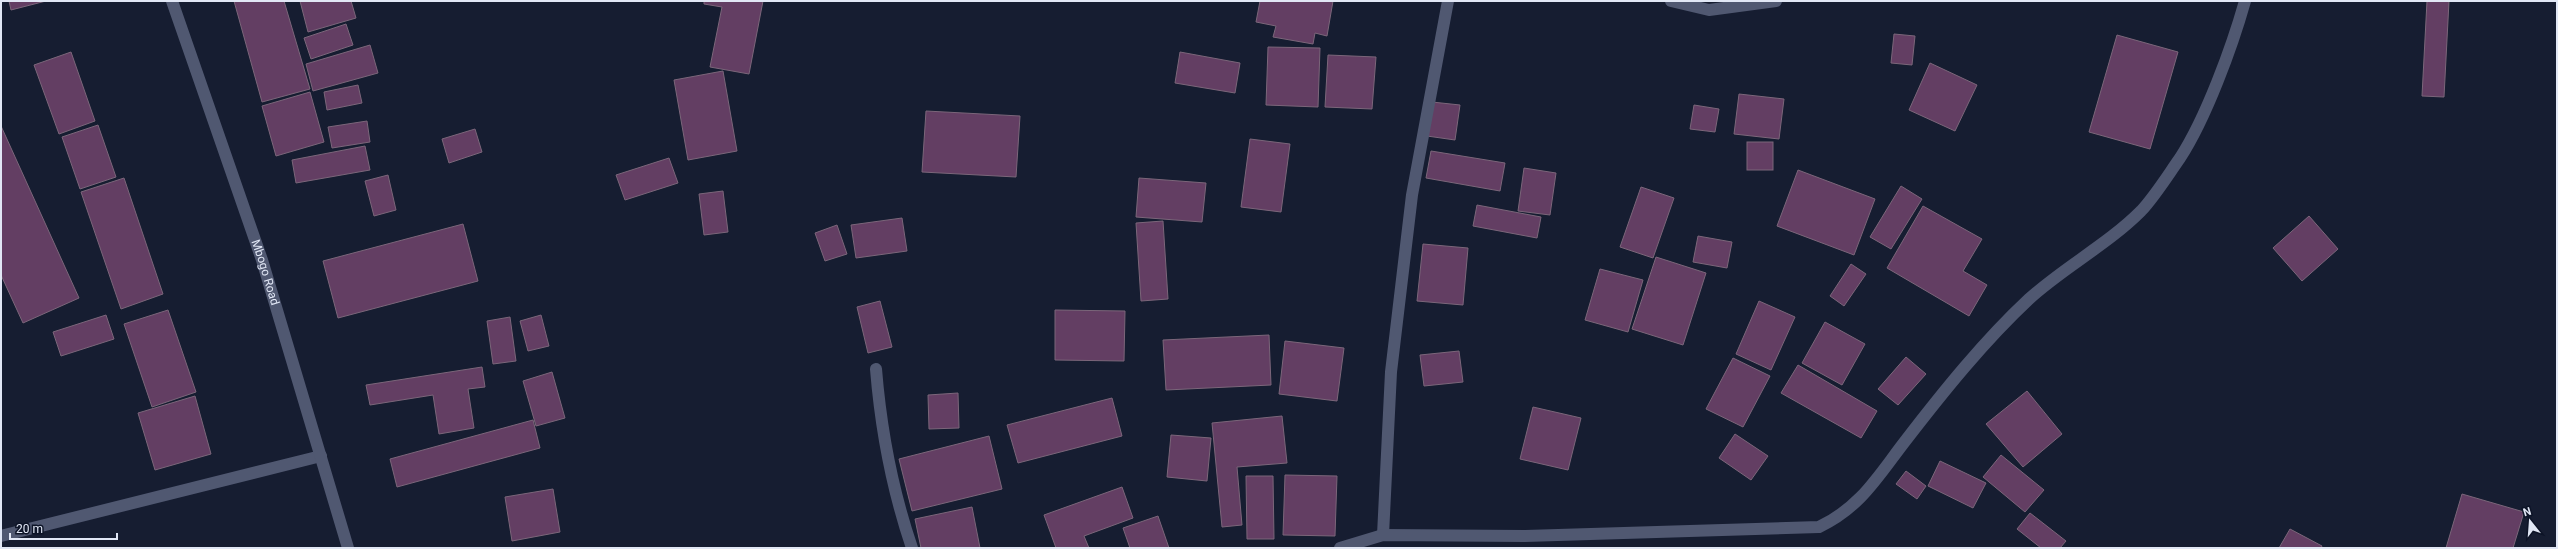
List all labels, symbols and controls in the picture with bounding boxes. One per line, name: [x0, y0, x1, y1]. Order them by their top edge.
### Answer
street label: Mbogo Road: [248, 238, 282, 307]
north arrow: [2510, 501, 2550, 541]
text: N: [2522, 504, 2533, 519]
scale bar: [10, 515, 117, 541]
text: 20 m: [16, 522, 43, 536]

